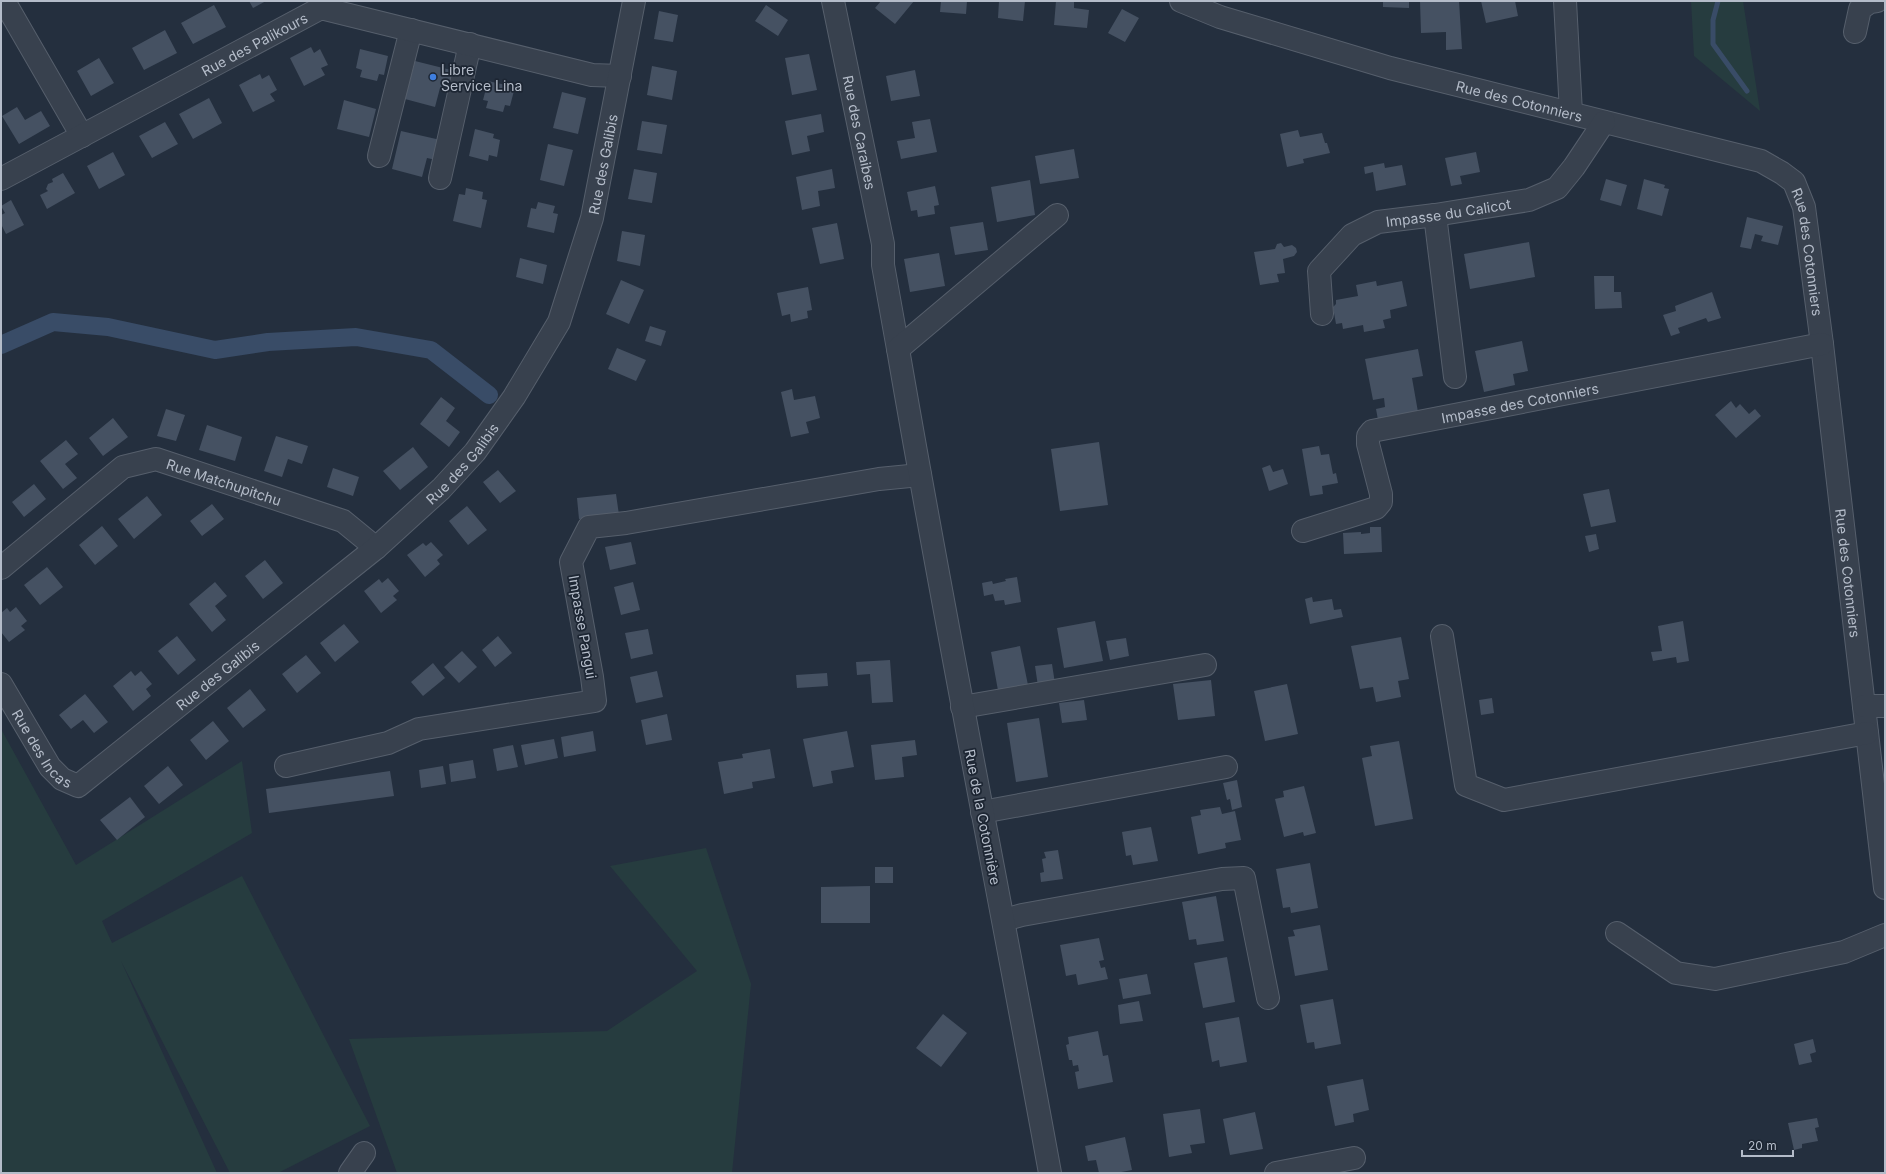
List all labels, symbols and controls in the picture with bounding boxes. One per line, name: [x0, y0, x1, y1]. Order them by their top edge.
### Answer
street label: Rue des Palikours: [198, 8, 310, 79]
place label: Libre Service Lina: [441, 61, 522, 94]
marker: Libre Service Lina: [428, 72, 438, 82]
street label: Rue des Caraibes: [840, 74, 880, 191]
street label: Rue des Cotonniers: [1454, 76, 1584, 124]
street label: Rue des Galibis: [584, 113, 620, 216]
street label: Rue des Cotonniers: [1789, 185, 1827, 317]
street label: Impasse du Calicot: [1385, 194, 1512, 229]
street label: Impasse des Cotonniers: [1440, 379, 1600, 426]
street label: Rue des Galibis: [422, 420, 501, 507]
street label: Rue Matchupitchu: [164, 455, 284, 508]
street label: Rue des Cotonniers: [1833, 508, 1864, 638]
street label: Impasse Pangui: [566, 574, 600, 680]
street label: Rue des Galibis: [172, 636, 262, 713]
street label: Rue des Incas: [9, 706, 75, 791]
street label: Rue de la Cotonnière: [961, 748, 1005, 886]
scale bar: [1742, 1132, 1793, 1158]
text: 20 m: [1748, 1138, 1777, 1153]

